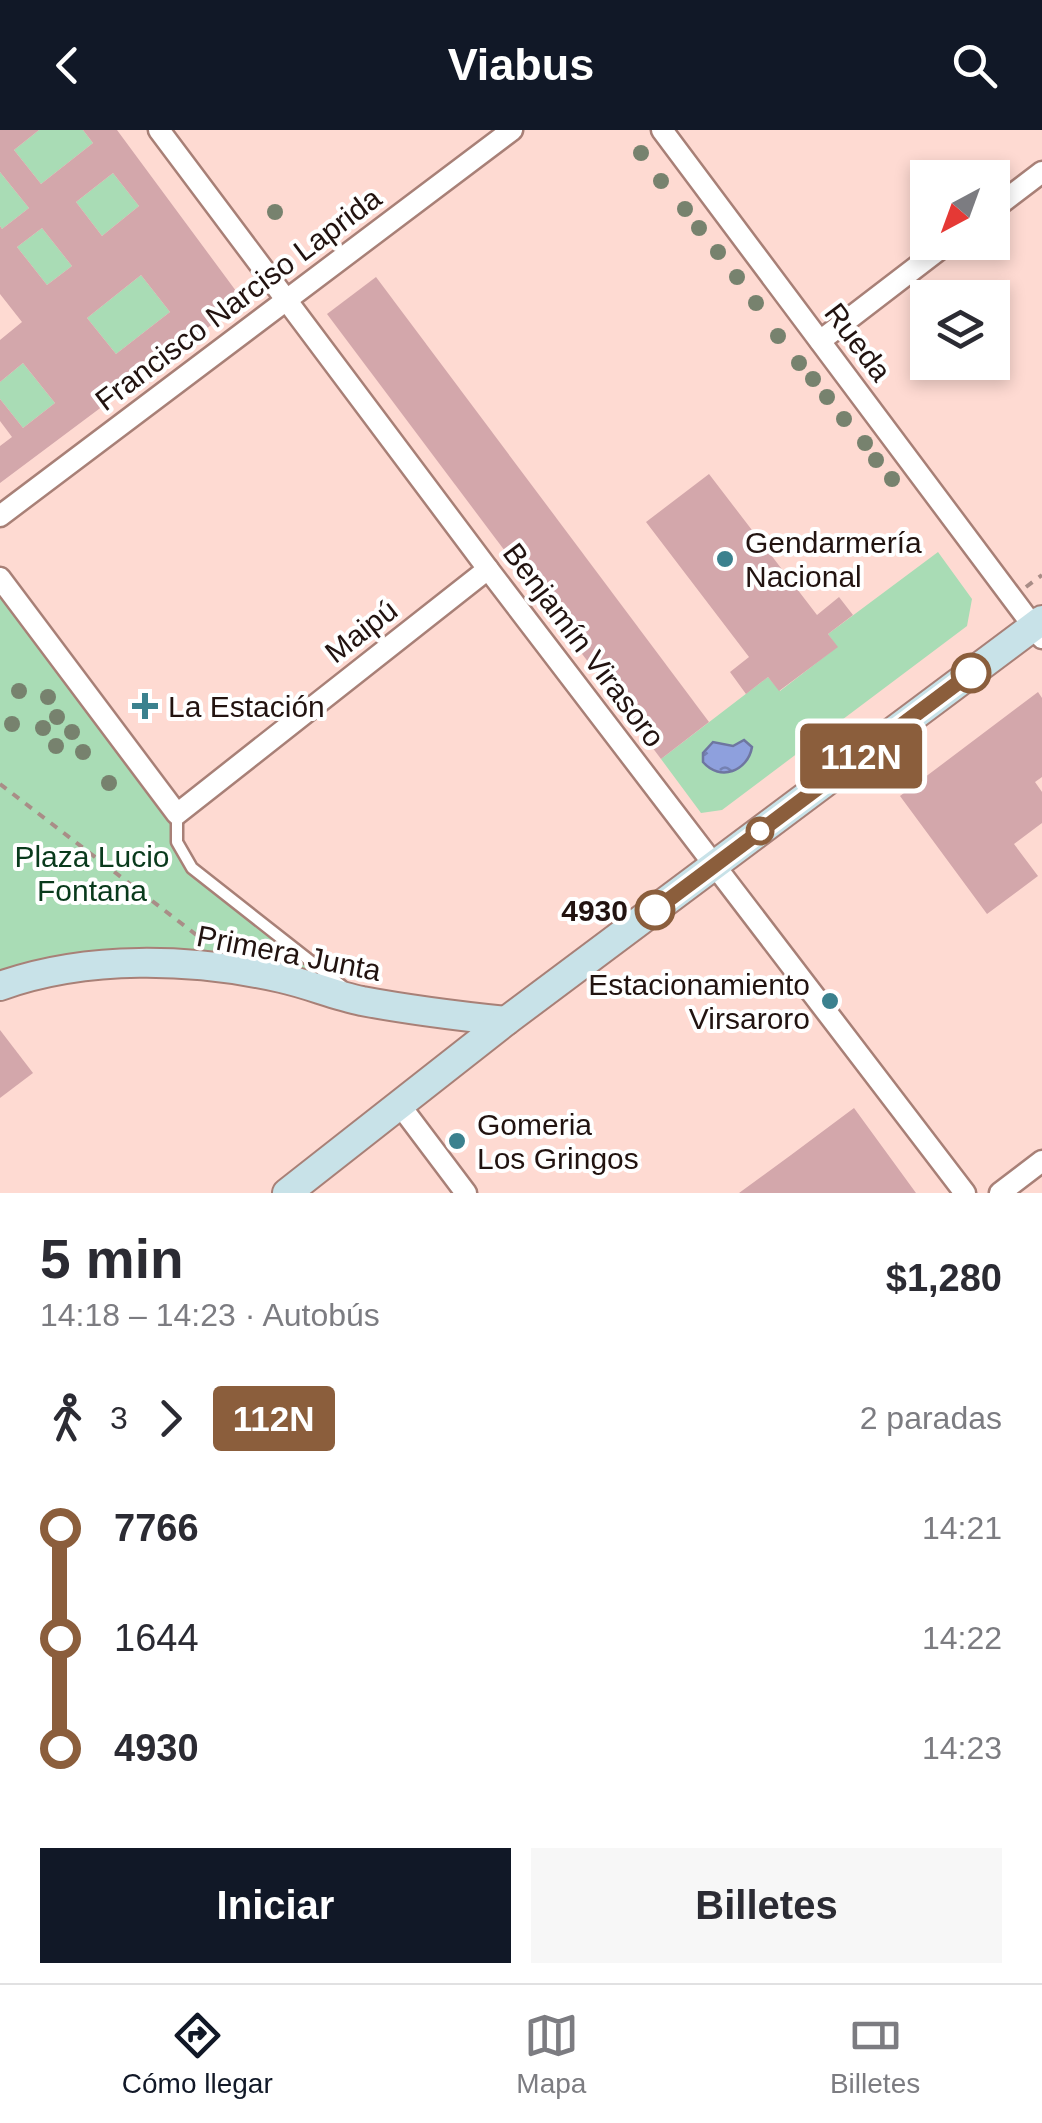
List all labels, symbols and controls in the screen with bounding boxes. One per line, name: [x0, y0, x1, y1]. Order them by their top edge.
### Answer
icon: back: [40, 38, 95, 93]
icon: search: [947, 38, 1002, 93]
text: Viabus: [448, 39, 594, 90]
north arrow: [910, 160, 1010, 260]
map controls: [910, 160, 1010, 380]
street label: Francisco Narciso Laprida: [89, 181, 387, 417]
button: layers: [910, 280, 1010, 380]
street label: Rueda: [818, 297, 898, 387]
place label: Gendarmería Nacional: [745, 526, 922, 593]
street label: Benjamín Virasoro: [497, 537, 671, 753]
marker: Gendarmería Nacional: [714, 548, 736, 570]
street label: Maipú: [319, 593, 403, 669]
unlabelled marker: [952, 654, 990, 692]
place label: La Estación: [168, 690, 325, 723]
marker: La Estación: [132, 693, 158, 719]
line badge: 112N: [791, 724, 931, 788]
text: 112N: [820, 737, 902, 776]
unlabelled marker: [747, 818, 773, 844]
park label: Plaza Lucio Fontana: [14, 840, 170, 907]
marker: 4930: [636, 891, 674, 929]
place label: 4930: [561, 894, 628, 927]
street label: Primera Junta: [194, 919, 384, 987]
place label: Estacionamiento Virsaroro: [588, 968, 810, 1035]
marker: Estacionamiento Virsaroro: [819, 990, 841, 1012]
place label: Gomeria Los Gringos: [477, 1108, 639, 1175]
marker: Gomeria Los Gringos: [446, 1130, 468, 1152]
text: 5 min: [40, 1228, 184, 1290]
text: $1,280: [886, 1257, 1002, 1299]
text: 14:18 – 14:23 · Autobús: [40, 1297, 380, 1333]
icon: walk: [40, 1391, 95, 1446]
icon: forward: [143, 1391, 198, 1446]
text: 112N: [233, 1399, 315, 1438]
text: 3: [110, 1400, 128, 1436]
text: 2 paradas: [860, 1400, 1002, 1436]
text: 7766: [114, 1507, 199, 1549]
text: 14:21: [922, 1510, 1002, 1546]
text: 1644: [114, 1617, 199, 1659]
text: 14:22: [922, 1620, 1002, 1656]
text: 4930: [114, 1727, 199, 1769]
text: 14:23: [922, 1730, 1002, 1766]
button: Iniciar: [40, 1848, 511, 1963]
button: Billetes: [531, 1848, 1002, 1963]
tab: Cómo llegar: [122, 2008, 273, 2100]
tab: Mapa: [516, 2008, 586, 2100]
tab: Billetes: [830, 2008, 920, 2100]

